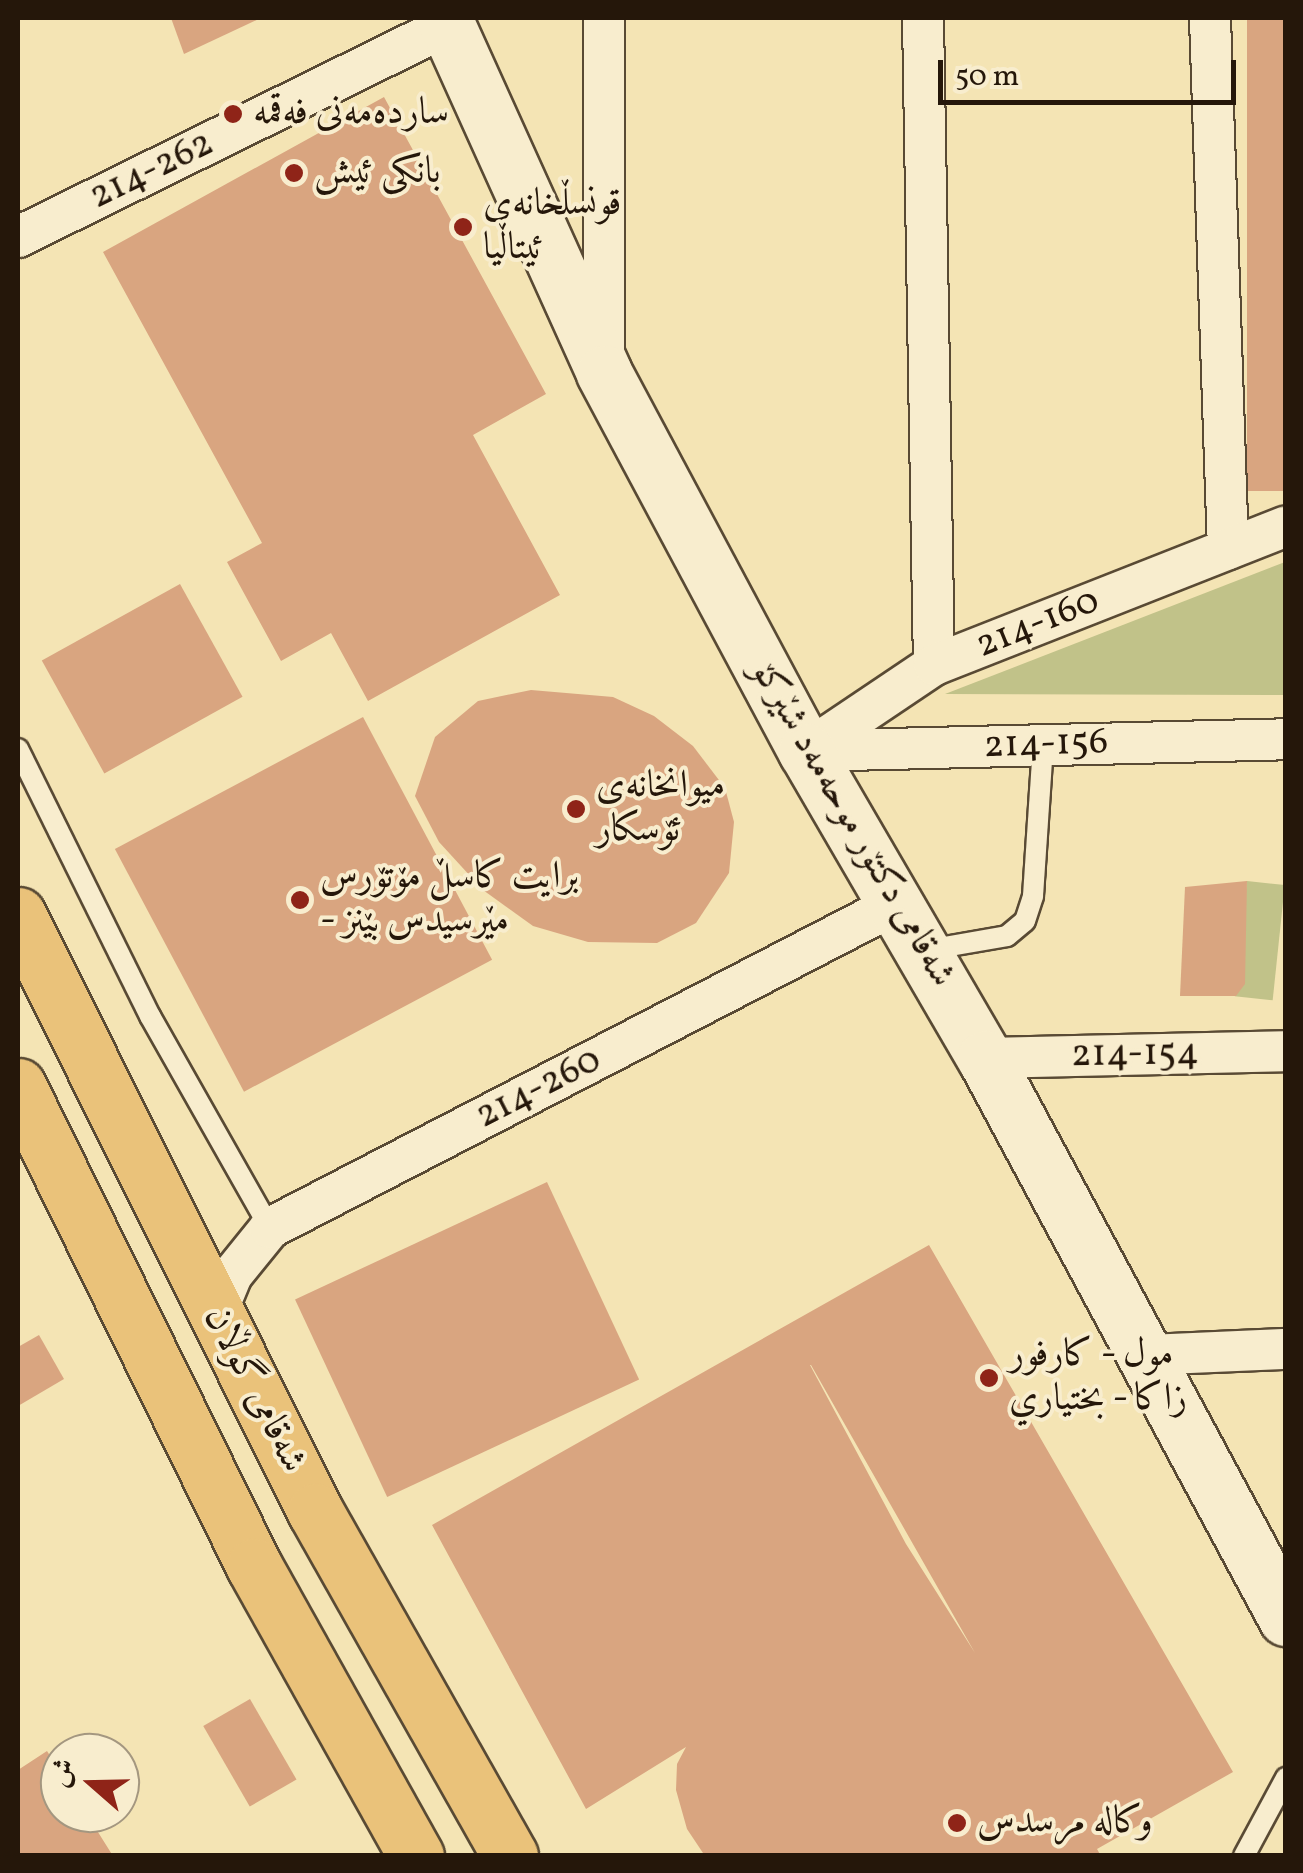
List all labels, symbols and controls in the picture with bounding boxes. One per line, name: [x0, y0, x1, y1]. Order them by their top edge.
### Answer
scale bar: [943, 40, 1240, 102]
text: 50 m: [955, 56, 1019, 98]
place label: ساردەمەنی فەقمە: [253, 91, 449, 137]
marker: ساردەمەنی فەقمە: [222, 103, 244, 125]
street label: 214-262: [83, 122, 221, 220]
place label: بانکی ئیش: [314, 150, 441, 196]
marker: بانکی ئیش: [283, 162, 305, 184]
place label: قونسڵخانەی ئیتاڵیا: [483, 182, 621, 272]
marker: قونسڵخانەی ئیتاڵیا: [452, 216, 474, 238]
street label: 214-160: [970, 579, 1106, 669]
street label: شەقامی دکتۆر موحەمەد شێرکۆ: [740, 652, 964, 996]
street label: 214-156: [983, 720, 1109, 770]
place label: میوانخانەی ئۆسکار: [596, 764, 725, 854]
marker: میوانخانەی ئۆسکار: [565, 798, 587, 820]
place label: برایت کاسڵ مۆتۆرس - مێرسیدس بێنز: [320, 855, 579, 944]
marker: برایت کاسڵ مۆتۆرس - مێرسیدس بێنز: [289, 889, 311, 911]
street label: 214-154: [1071, 1031, 1199, 1079]
street label: 214-260: [469, 1038, 609, 1140]
street label: شەقامی گوڵان: [193, 1299, 315, 1481]
place label: مول - كارفور زاكا - بختياري: [1009, 1333, 1189, 1422]
marker: مول - كارفور زاكا - بختياري: [978, 1367, 1000, 1389]
north arrow: [40, 1733, 140, 1833]
text: ش: [40, 1754, 86, 1793]
place label: وكاله مرسدس: [977, 1800, 1153, 1846]
marker: وكاله مرسدس: [946, 1812, 968, 1834]

